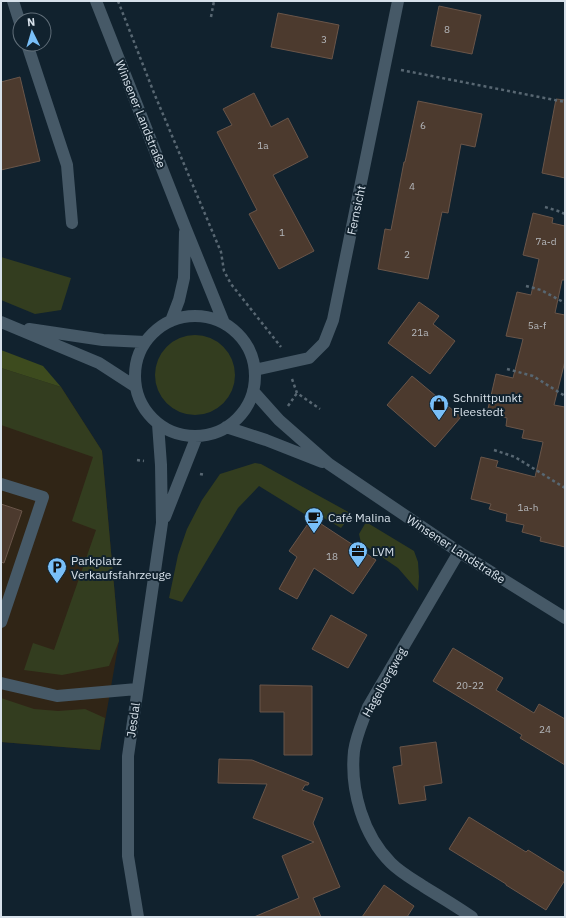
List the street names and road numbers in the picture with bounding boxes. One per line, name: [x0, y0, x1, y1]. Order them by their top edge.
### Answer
street label: Winsener Landstraße: [113, 58, 170, 170]
street label: Fernsicht: [343, 184, 369, 236]
street label: Winsener Landstraße: [404, 511, 509, 587]
street label: Hagelbergweg: [359, 644, 410, 719]
street label: Jesdal: [123, 702, 143, 738]

